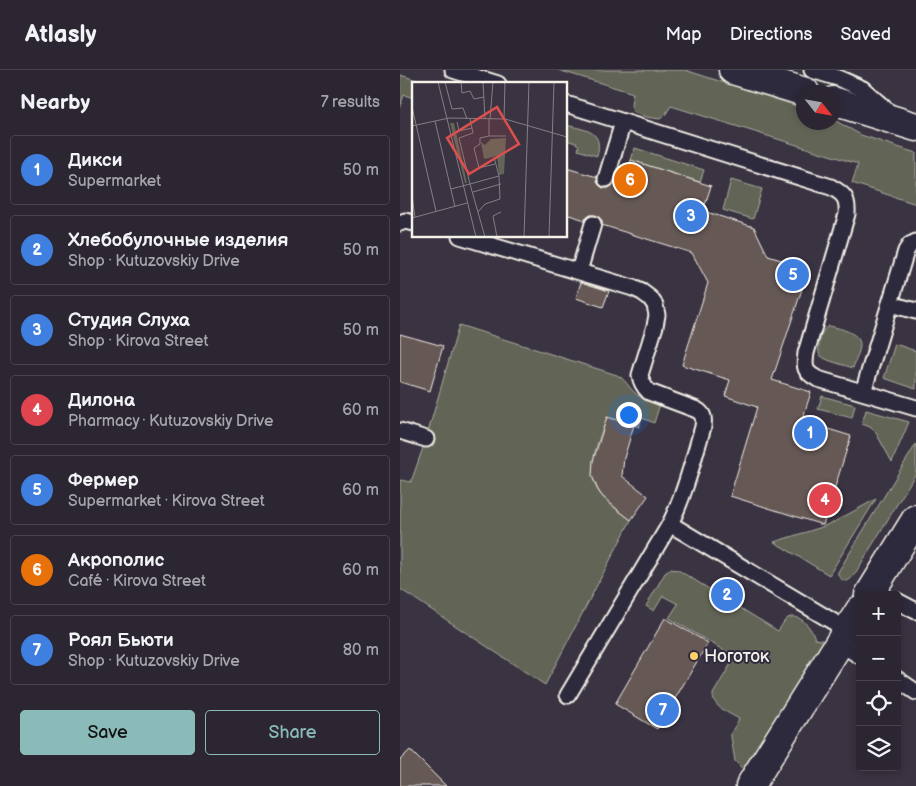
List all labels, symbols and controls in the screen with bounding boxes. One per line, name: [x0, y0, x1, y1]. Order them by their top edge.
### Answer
text: Atlasly: [25, 20, 96, 49]
text: Map: [666, 24, 702, 45]
text: Directions: [730, 24, 812, 45]
text: Saved: [840, 24, 891, 45]
inset map: [412, 82, 568, 238]
north arrow: [796, 85, 841, 130]
text: Nearby: [20, 90, 90, 115]
text: 7 results: [321, 93, 380, 112]
text: Дикси: [68, 149, 122, 172]
text: 1: [34, 161, 40, 180]
text: 50 m: [343, 161, 379, 180]
pin: 6: [614, 161, 646, 199]
text: Supermarket: [68, 172, 161, 191]
pin: 3: [675, 197, 707, 235]
text: Хлебобулочные изделия: [68, 229, 289, 252]
text: 2: [32, 241, 42, 260]
text: 50 m: [343, 241, 379, 260]
text: Shop · Kutuzovskiy Drive: [68, 252, 240, 271]
pin: 5: [777, 256, 809, 294]
text: Студия Слуха: [68, 309, 190, 332]
text: 3: [32, 321, 42, 340]
text: 50 m: [343, 321, 379, 340]
text: Shop · Kirova Street: [68, 332, 208, 351]
text: Дилона: [68, 389, 135, 412]
text: 4: [32, 401, 42, 420]
text: 60 m: [342, 401, 379, 420]
your location: [616, 402, 642, 428]
text: Pharmacy · Kutuzovskiy Drive: [68, 412, 273, 431]
pin: 1: [794, 414, 826, 452]
text: Фермер: [68, 469, 139, 492]
text: 5: [32, 481, 42, 500]
text: 60 m: [342, 481, 379, 500]
pin: 4: [809, 481, 841, 519]
text: Supermarket · Kirova Street: [68, 492, 265, 511]
text: Акрополис: [68, 549, 164, 572]
text: 6: [32, 561, 42, 580]
text: 60 m: [342, 561, 379, 580]
text: Café · Kirova Street: [68, 572, 206, 591]
pin: 2: [711, 576, 743, 614]
map controls: [856, 591, 901, 771]
button: +: [856, 591, 901, 636]
text: Роял Бьюти: [68, 629, 174, 652]
button: −: [856, 636, 901, 681]
text: 7: [33, 641, 41, 660]
text: 80 m: [343, 641, 379, 660]
place label: Ноготок: [704, 646, 770, 667]
marker: Ноготок: [688, 650, 700, 662]
text: Shop · Kutuzovskiy Drive: [68, 652, 240, 671]
button: locate: [856, 681, 901, 726]
pin: 7: [647, 691, 679, 729]
button: Save: [20, 710, 195, 755]
button: Share: [205, 710, 380, 755]
button: layers: [856, 726, 901, 771]

